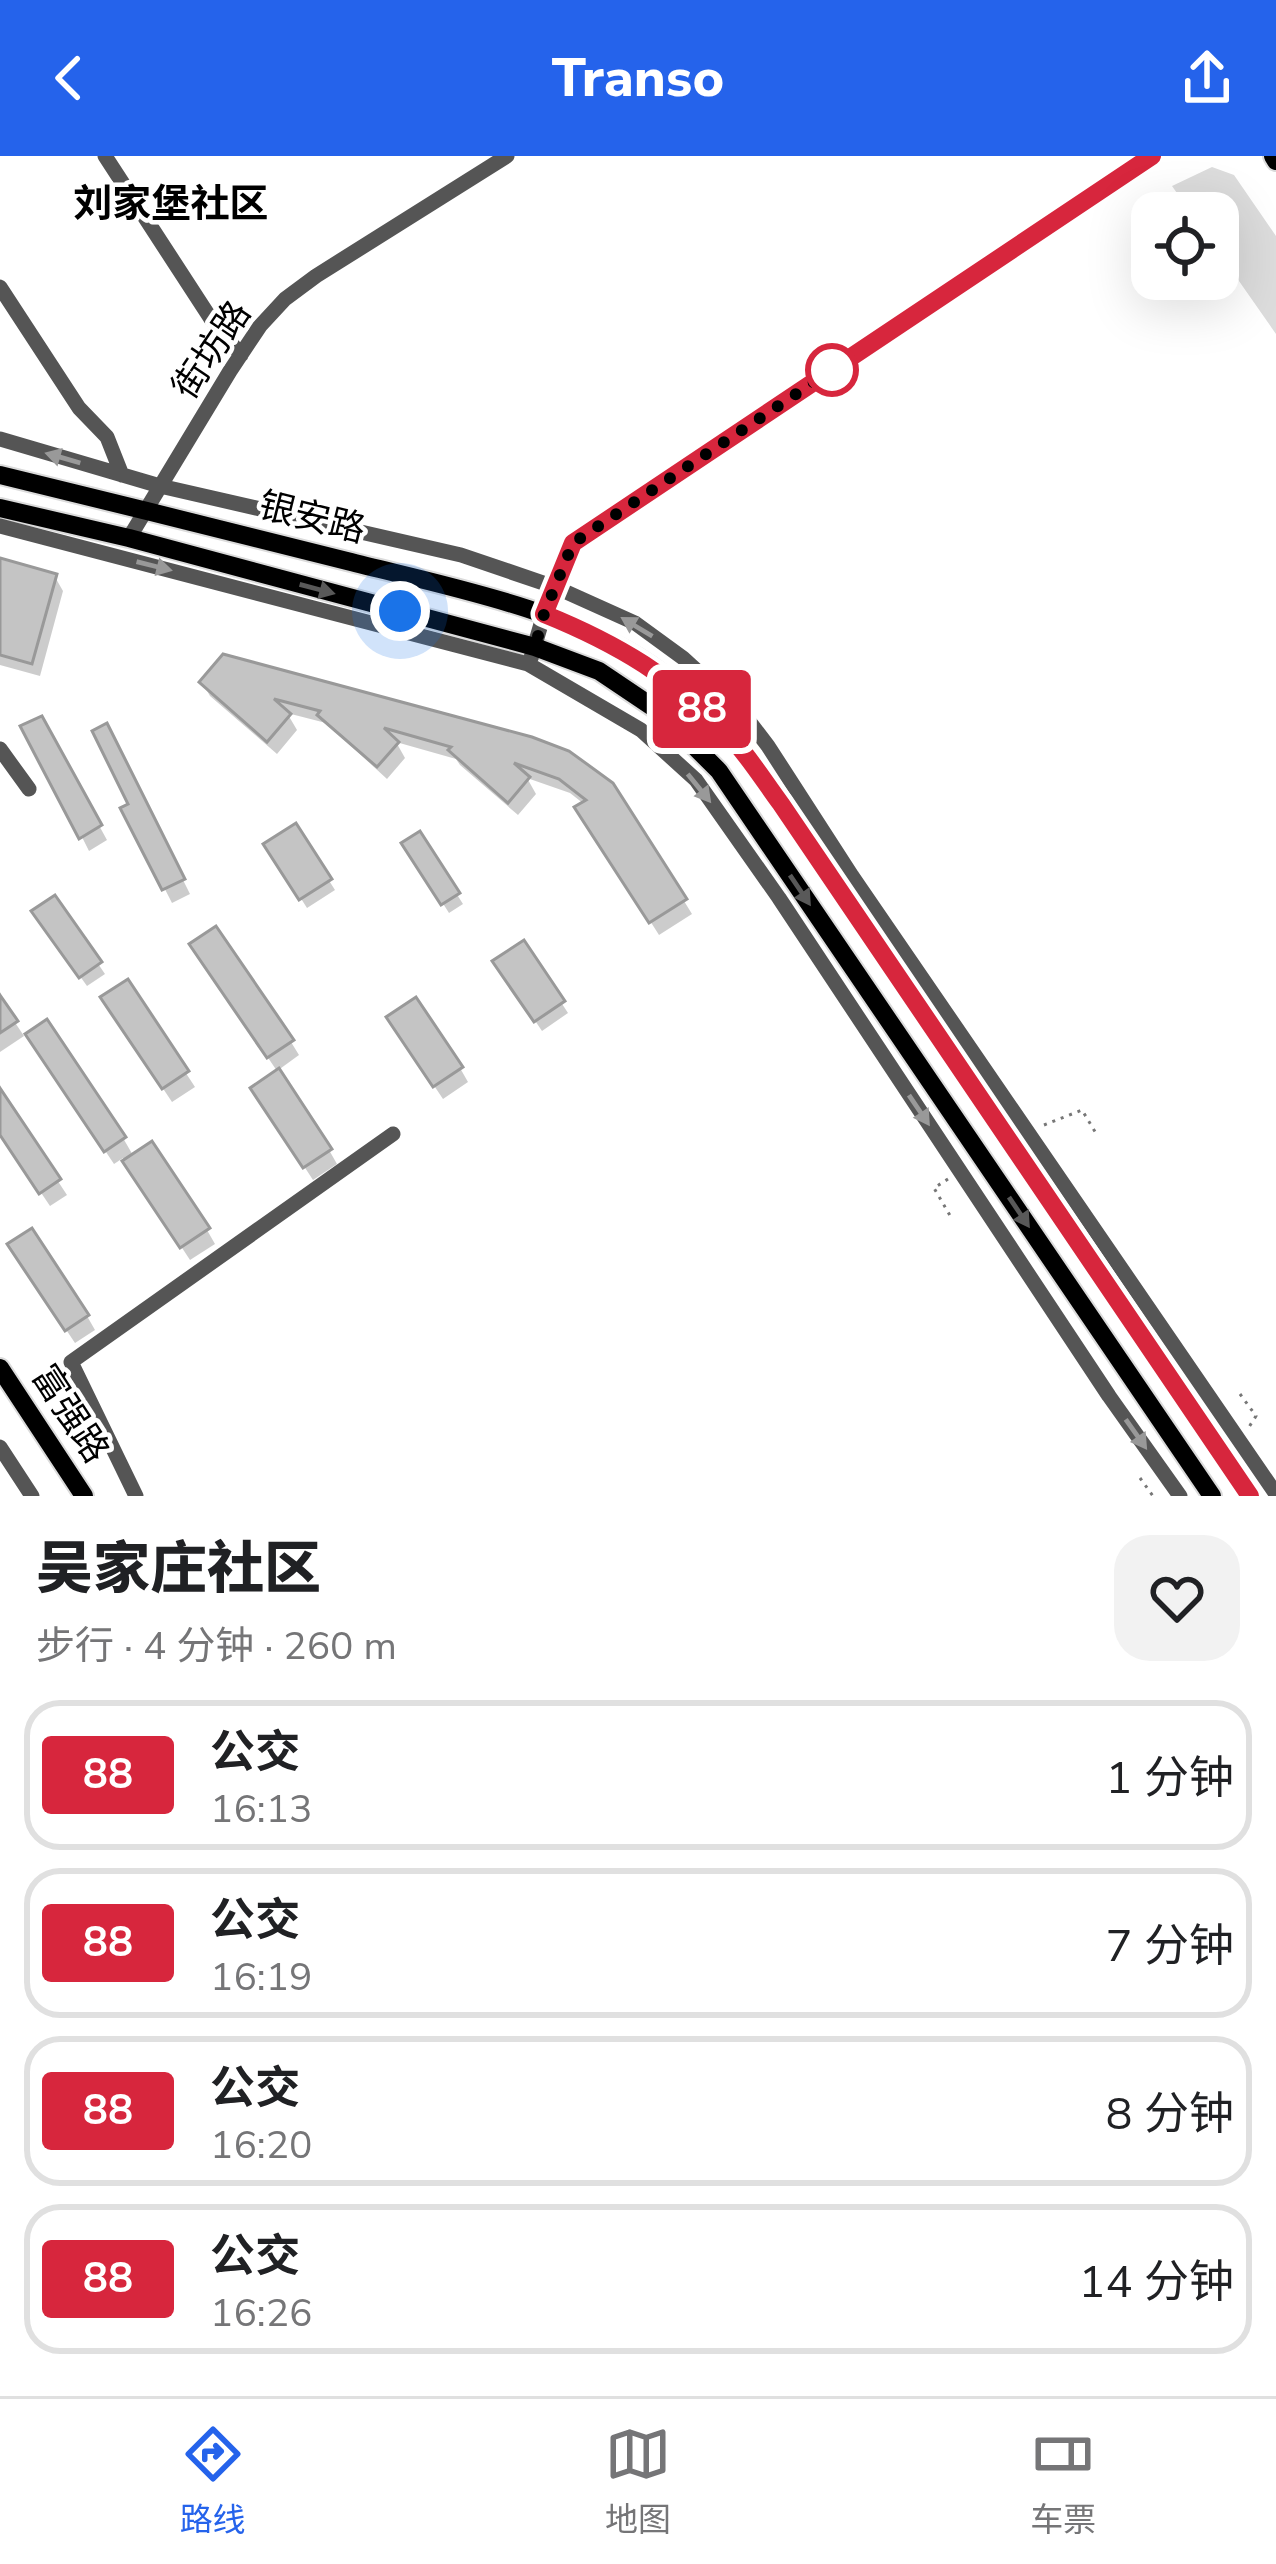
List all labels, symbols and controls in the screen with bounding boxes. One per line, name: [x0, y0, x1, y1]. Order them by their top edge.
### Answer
text: Transo: [552, 41, 724, 115]
icon: back: [36, 45, 102, 111]
icon: share: [1174, 45, 1240, 111]
district label: 刘家堡社区: [73, 178, 269, 231]
map controls: [1131, 192, 1239, 300]
button: locate: [1131, 192, 1239, 300]
street label: 街坊路: [161, 292, 263, 408]
unlabelled marker: [807, 345, 857, 395]
one-way arrow: [44, 447, 81, 466]
street label: 银安路: [254, 481, 370, 555]
one-way arrow: [136, 557, 173, 576]
one-way arrow: [299, 580, 336, 599]
your location: [370, 581, 430, 641]
one-way arrow: [620, 616, 653, 638]
line badge: 88: [648, 670, 756, 748]
text: 88: [677, 680, 727, 737]
one-way arrow: [686, 773, 712, 803]
one-way arrow: [787, 874, 810, 906]
one-way arrow: [908, 1093, 930, 1126]
one-way arrow: [1007, 1196, 1030, 1228]
street label: 富强路: [20, 1355, 120, 1473]
one-way arrow: [1124, 1418, 1147, 1450]
text: 吴家庄社区: [36, 1530, 321, 1608]
button: heart: [1114, 1535, 1240, 1661]
text: 步行 · 4 分钟 · 260 m: [36, 1620, 397, 1673]
text: 公交: [210, 1722, 300, 1783]
text: 88: [83, 1746, 133, 1803]
text: 1 分钟: [1105, 1748, 1234, 1809]
text: 16:13: [210, 1783, 313, 1836]
text: 公交: [210, 1890, 300, 1951]
text: 88: [83, 1914, 133, 1971]
text: 7 分钟: [1105, 1916, 1234, 1977]
text: 16:19: [210, 1951, 313, 2004]
text: 公交: [210, 2058, 300, 2119]
text: 88: [83, 2082, 133, 2139]
text: 8 分钟: [1105, 2084, 1234, 2145]
text: 16:20: [210, 2119, 313, 2172]
text: 公交: [210, 2226, 300, 2287]
text: 88: [83, 2250, 133, 2307]
text: 14 分钟: [1078, 2252, 1234, 2313]
text: 16:26: [210, 2287, 313, 2340]
tab: 路线: [180, 2421, 246, 2543]
tab: 地图: [605, 2421, 671, 2543]
tab: 车票: [1030, 2421, 1096, 2543]

